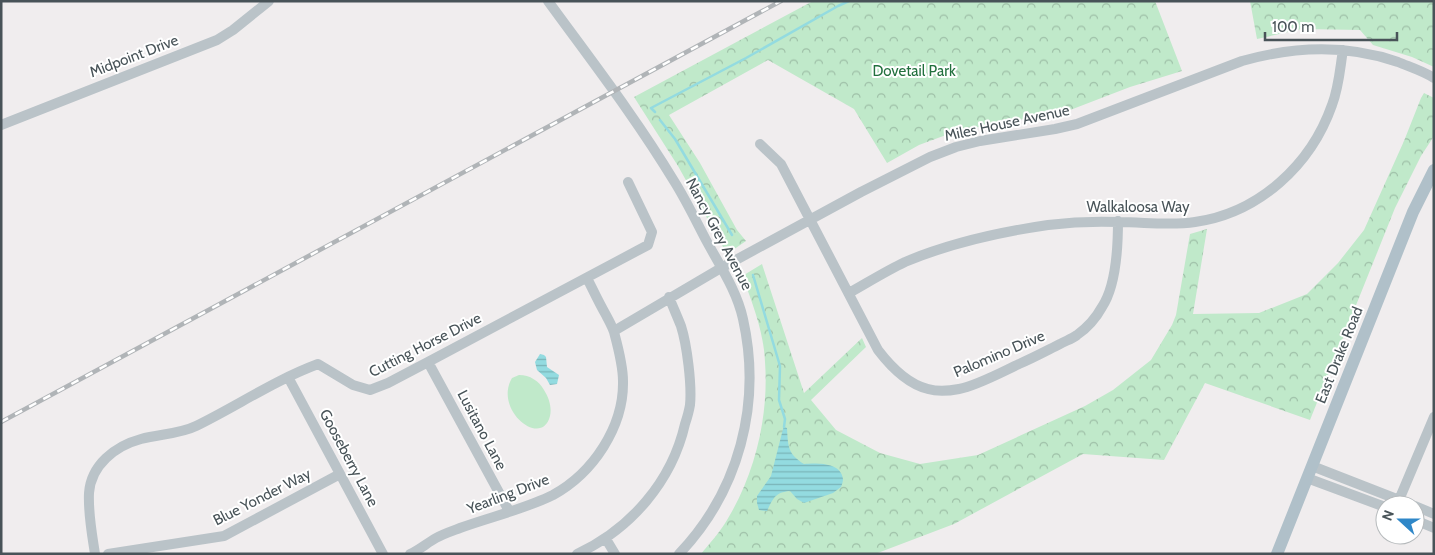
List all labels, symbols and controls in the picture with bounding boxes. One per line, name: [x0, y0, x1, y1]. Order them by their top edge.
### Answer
scale bar: [1265, 10, 1398, 42]
text: 100 m: [1272, 18, 1314, 36]
street label: Midpoint Drive: [87, 31, 181, 81]
park label: Dovetail Park: [872, 62, 956, 80]
street label: Miles House Avenue: [943, 101, 1071, 145]
street label: Nancy Grey Avenue: [682, 175, 756, 293]
street label: Walkaloosa Way: [1087, 198, 1190, 216]
street label: East Drake Road: [1311, 304, 1367, 406]
street label: Cutting Horse Drive: [366, 309, 484, 381]
street label: Palomino Drive: [951, 327, 1048, 381]
street label: Lusitano Lane: [453, 387, 511, 473]
street label: Gooseberry Lane: [316, 406, 382, 510]
street label: Blue Yonder Way: [210, 464, 314, 529]
street label: Yearling Drive: [463, 470, 552, 518]
north arrow: [1375, 495, 1425, 545]
text: N: [1378, 507, 1398, 523]

